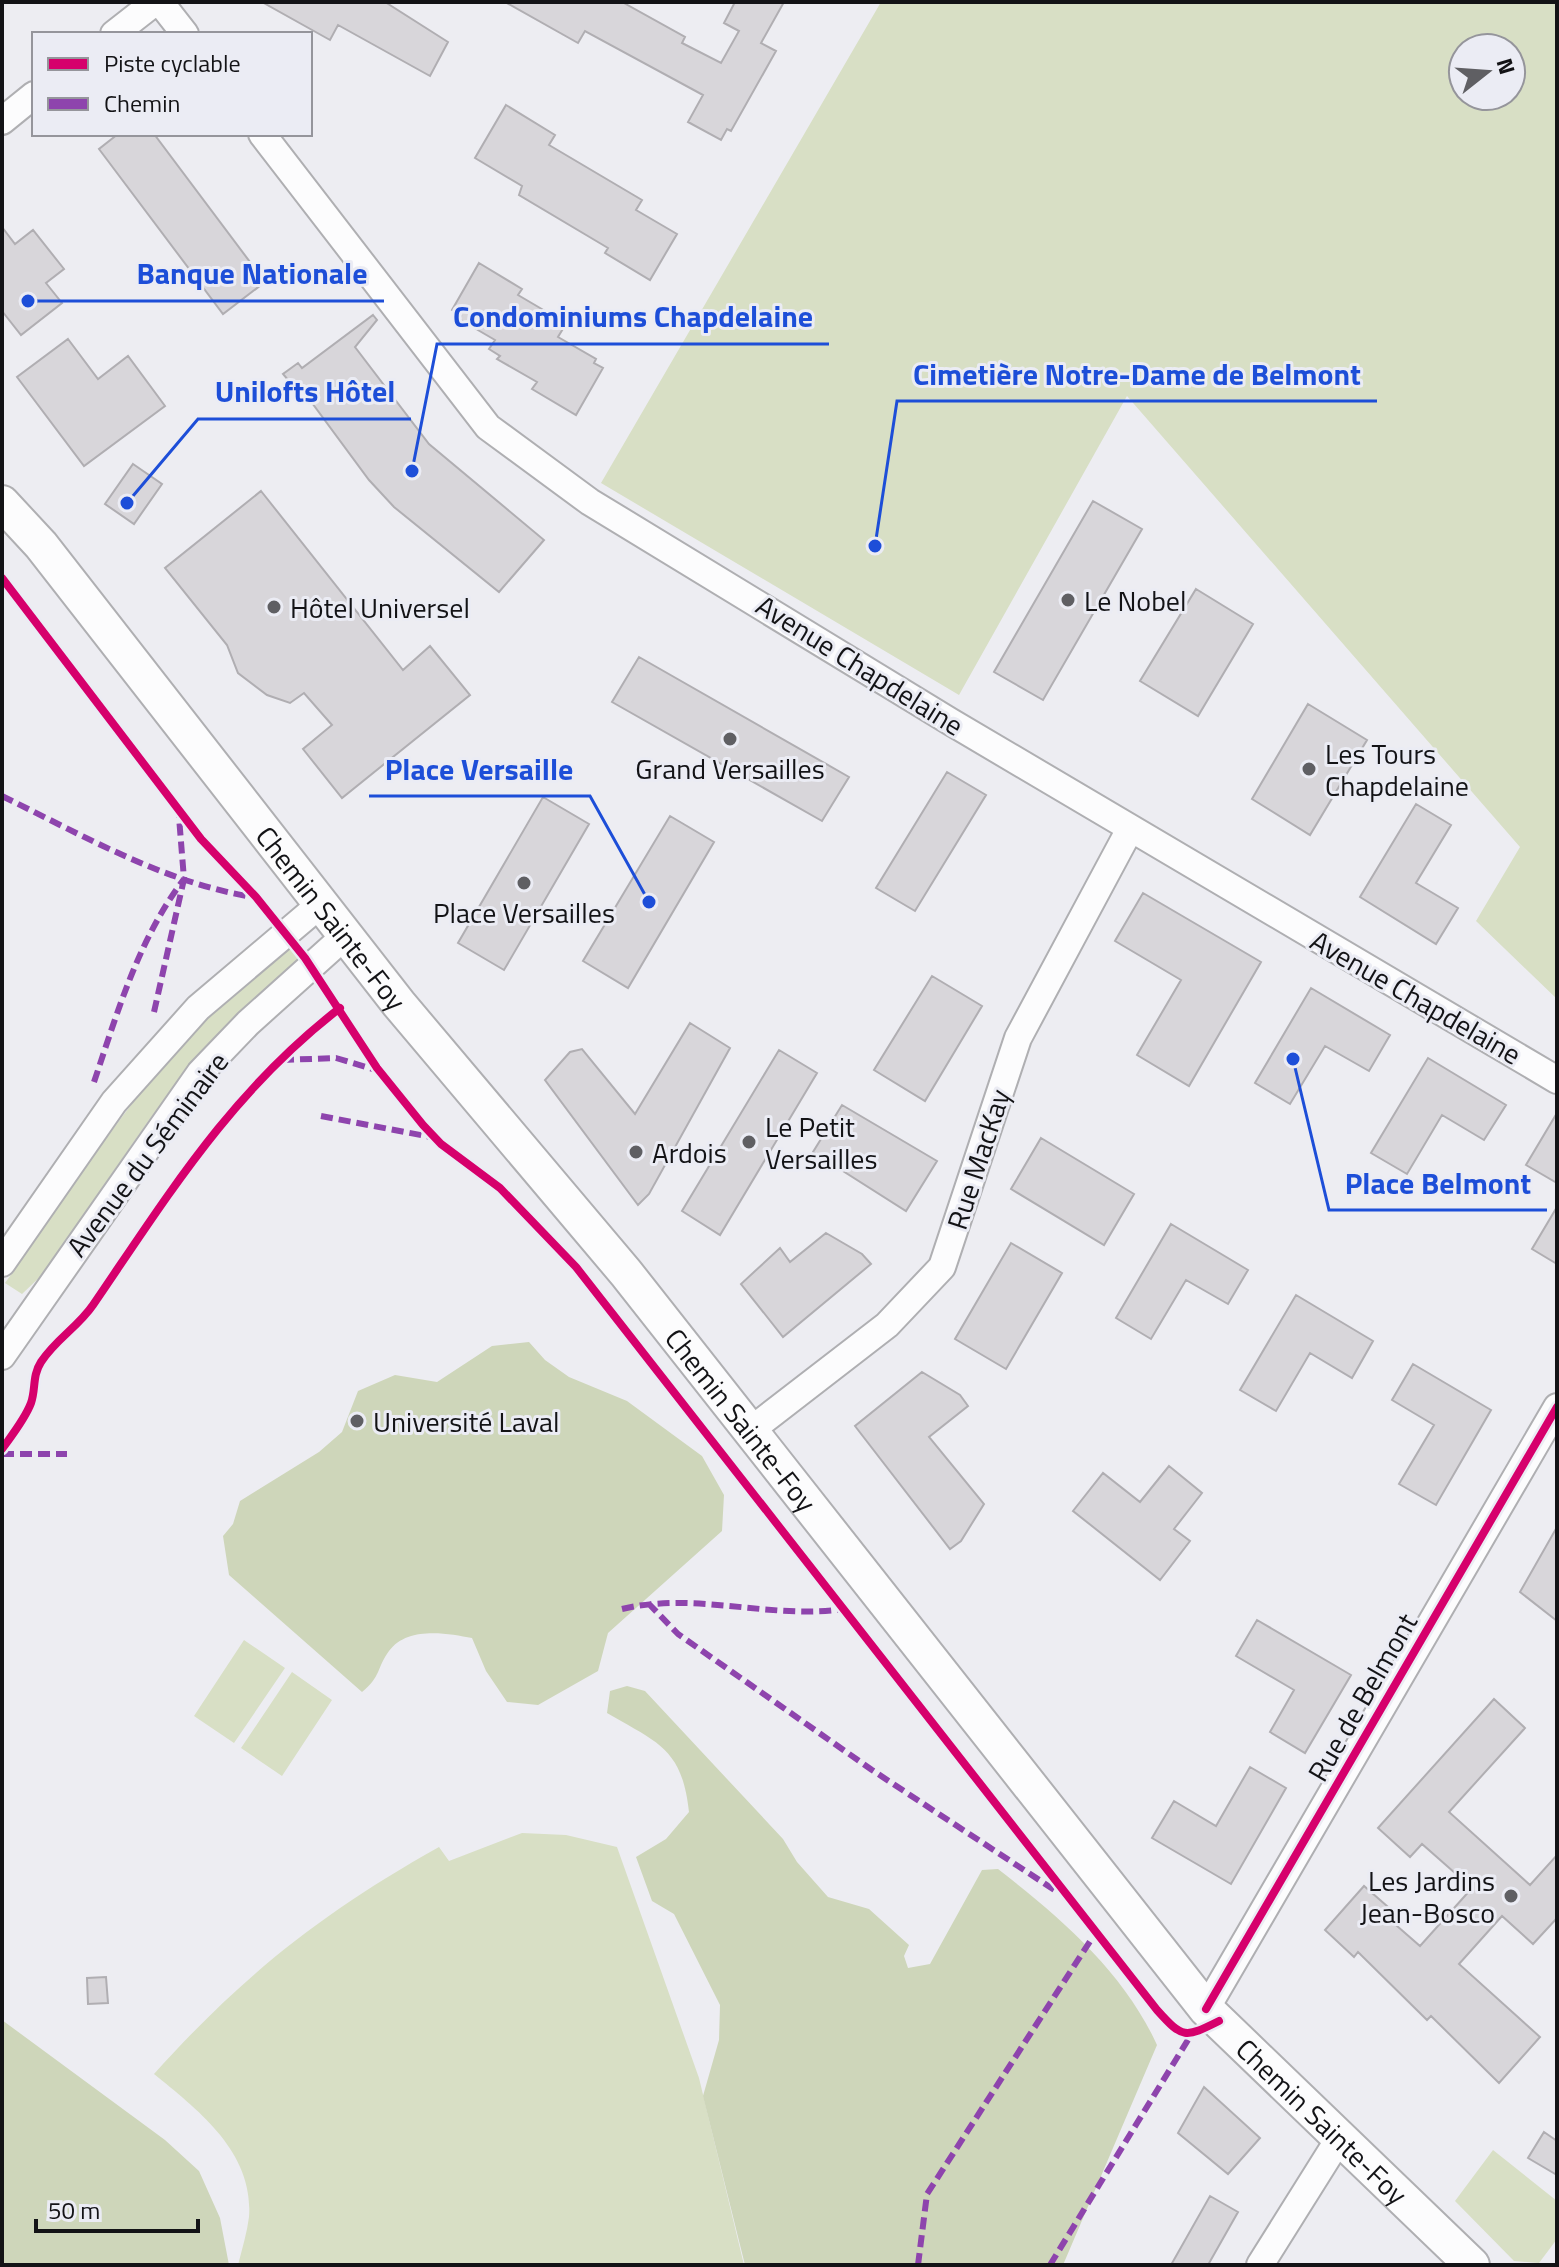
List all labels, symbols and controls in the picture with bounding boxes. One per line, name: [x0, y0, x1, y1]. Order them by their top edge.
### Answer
legend: [32, 32, 312, 136]
north arrow: [1447, 32, 1527, 112]
text: Piste cyclable: [104, 45, 241, 81]
text: N: [1488, 54, 1525, 78]
text: Chemin: [104, 85, 180, 121]
callout: Banque Nationale: [121, 247, 384, 301]
text: Banque Nationale: [136, 250, 368, 296]
callout: Condominiums Chapdelaine: [437, 290, 829, 344]
text: Condominiums Chapdelaine: [453, 293, 813, 339]
callout: Cimetière Notre-Dame de Belmont: [897, 347, 1377, 401]
text: Cimetière Notre-Dame de Belmont: [913, 351, 1361, 397]
callout: Unilofts Hôtel: [198, 365, 411, 419]
text: Unilofts Hôtel: [215, 368, 395, 414]
place label: Le Nobel: [1084, 579, 1186, 622]
street label: Avenue Chapdelaine: [748, 584, 972, 746]
place label: Hôtel Universel: [290, 586, 470, 629]
marker: Le Nobel: [1059, 591, 1077, 609]
marker: Hôtel Universel: [265, 598, 283, 616]
marker: Grand Versailles: [721, 730, 739, 748]
place label: Les Tours Chapdelaine: [1325, 732, 1469, 807]
callout: Place Versaille: [369, 742, 590, 796]
text: Place Versaille: [385, 746, 573, 792]
place label: Grand Versailles: [635, 747, 825, 790]
marker: Les Tours Chapdelaine: [1300, 760, 1318, 778]
street label: Chemin Sainte-Foy: [246, 816, 418, 1019]
marker: Place Versailles: [515, 874, 533, 892]
place label: Place Versailles: [433, 891, 615, 934]
street label: Avenue Chapdelaine: [1302, 919, 1530, 1075]
street label: Avenue du Séminaire: [55, 1042, 239, 1266]
street label: Rue MacKay: [935, 1083, 1021, 1235]
place label: Le Petit Versailles: [765, 1105, 878, 1180]
place label: Ardois: [652, 1131, 727, 1174]
marker: Le Petit Versailles: [740, 1133, 758, 1151]
marker: Ardois: [627, 1143, 645, 1161]
callout: Place Belmont: [1329, 1156, 1547, 1210]
text: Place Belmont: [1345, 1160, 1531, 1206]
street label: Chemin Sainte-Foy: [655, 1318, 828, 1521]
place label: Université Laval: [373, 1400, 560, 1443]
marker: Université Laval: [348, 1412, 366, 1430]
street label: Rue de Belmont: [1296, 1605, 1428, 1789]
place label: Les Jardins Jean-Bosco: [1360, 1859, 1495, 1934]
marker: Les Jardins Jean-Bosco: [1502, 1887, 1520, 1905]
street label: Chemin Sainte-Foy: [1227, 2028, 1418, 2214]
scale bar: [36, 2183, 198, 2233]
text: 50 m: [48, 2192, 100, 2228]

